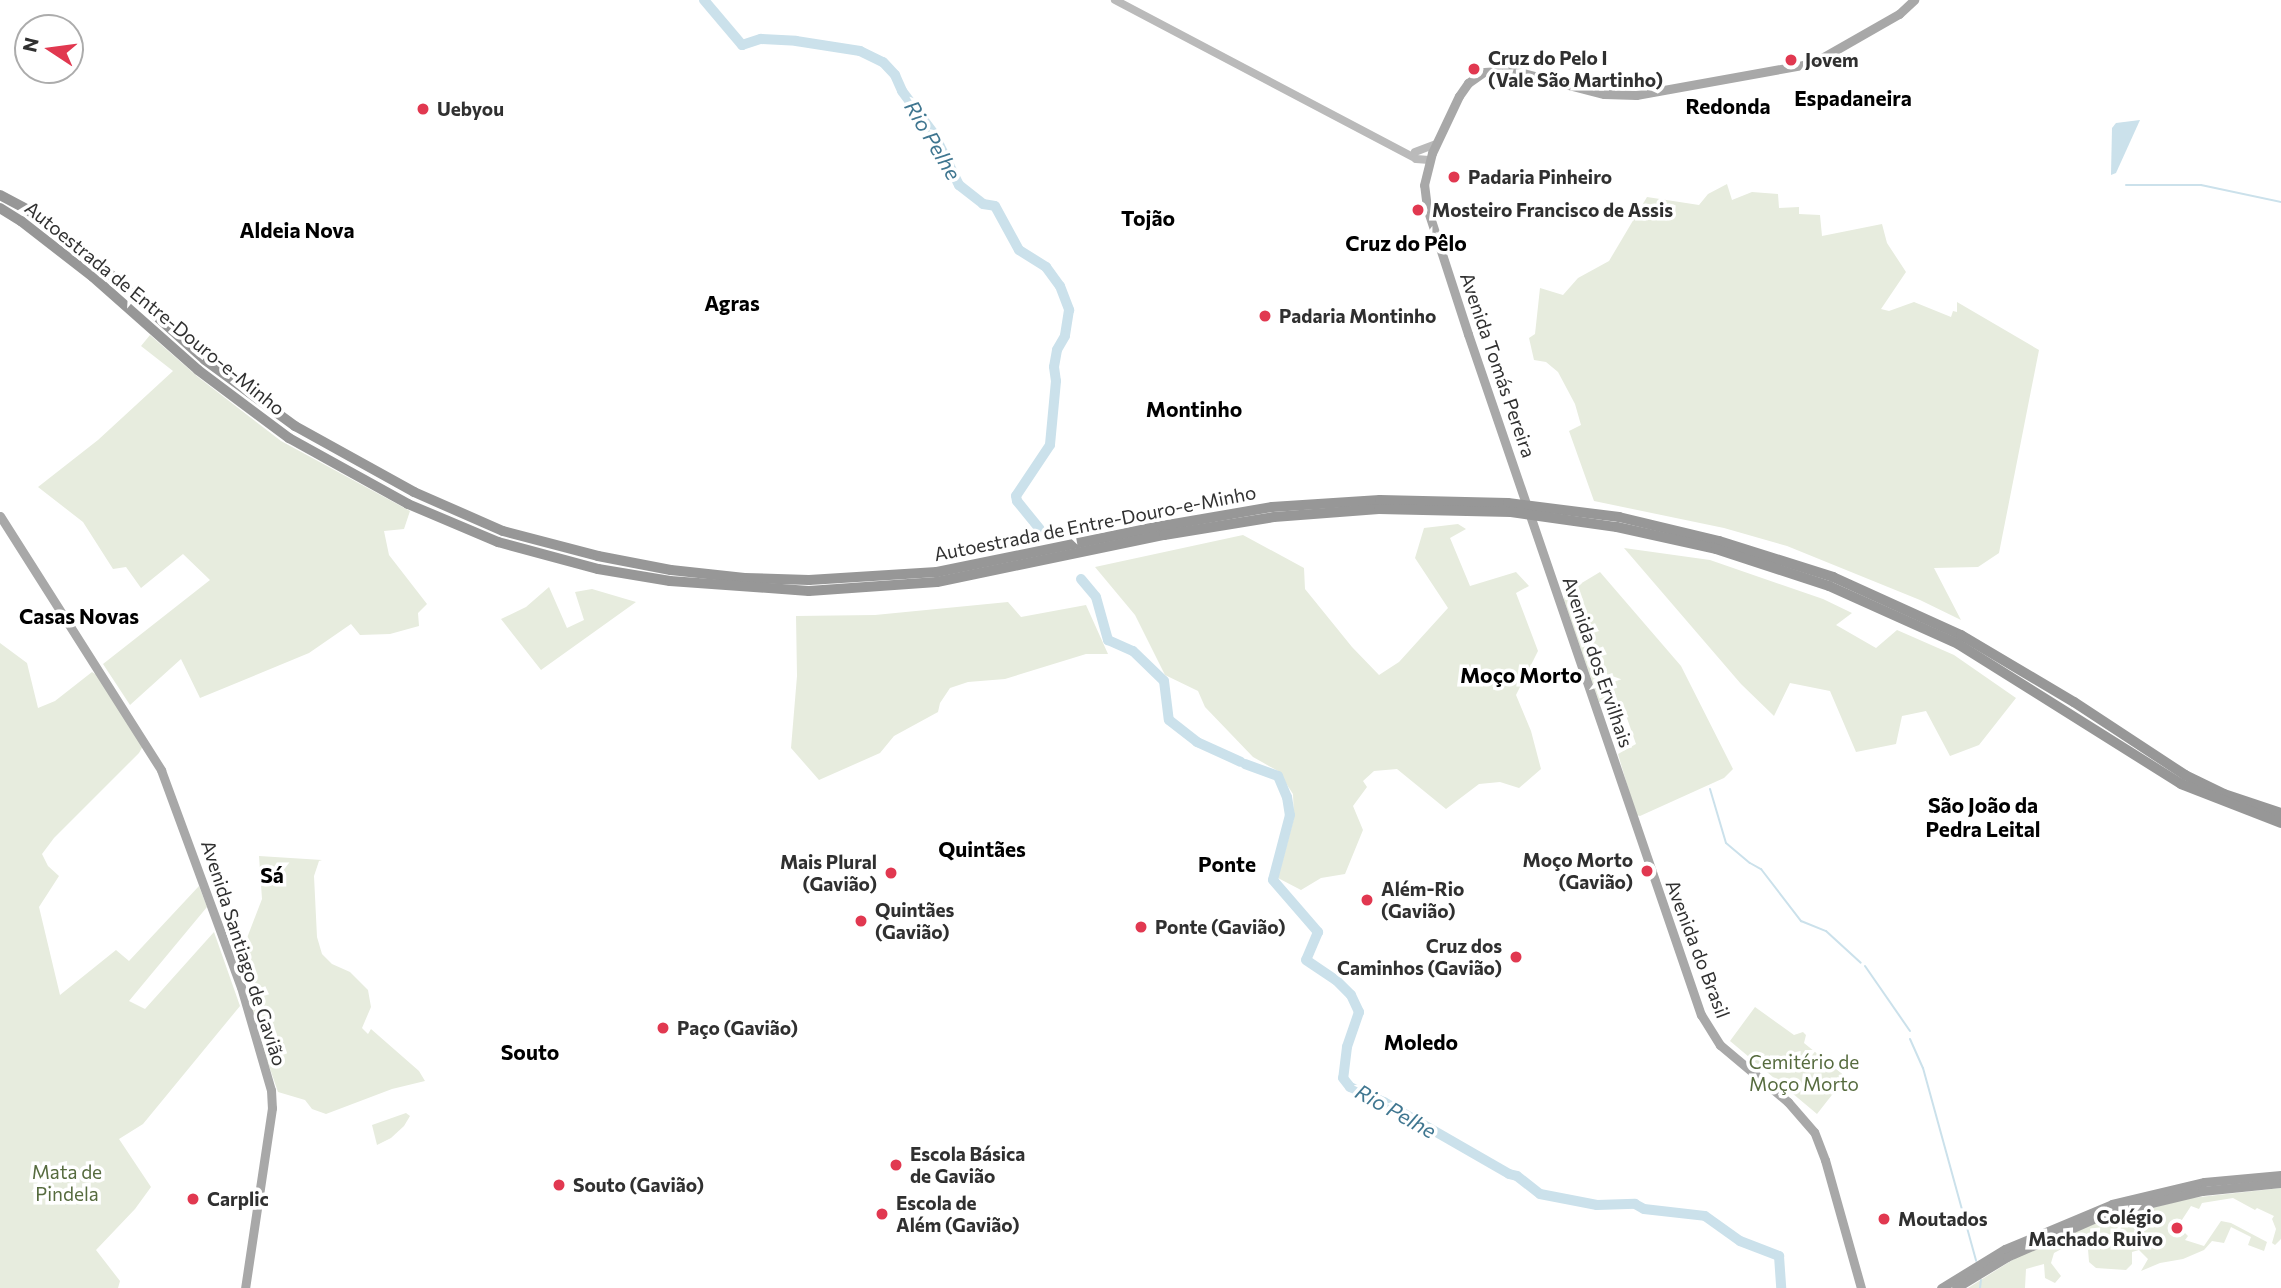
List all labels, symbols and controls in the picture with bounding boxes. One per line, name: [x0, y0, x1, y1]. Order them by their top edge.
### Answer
north arrow: [14, 14, 84, 84]
text: N: [17, 35, 43, 54]
place label: Cruz do Pelo I (Vale São Martinho): [1488, 47, 1663, 91]
place label: Jovem: [1805, 49, 1859, 71]
marker: Jovem: [1783, 52, 1799, 68]
marker: Cruz do Pelo I (Vale São Martinho): [1466, 61, 1482, 77]
district label: Espadaneira: [1794, 85, 1912, 111]
district label: Redonda: [1685, 93, 1771, 119]
water label: Rio Pelhe: [899, 96, 967, 184]
place label: Uebyou: [437, 98, 504, 120]
marker: Uebyou: [415, 101, 431, 117]
place label: Padaria Pinheiro: [1468, 166, 1612, 188]
marker: Padaria Pinheiro: [1446, 169, 1462, 185]
street label: Autoestrada de Entre-Douro-e-Minho: [21, 196, 289, 420]
place label: Mosteiro Francisco de Assis: [1432, 199, 1673, 221]
marker: Mosteiro Francisco de Assis: [1410, 202, 1426, 218]
district label: Tojão: [1121, 205, 1175, 231]
district label: Aldeia Nova: [239, 217, 355, 243]
district label: Cruz do Pêlo: [1345, 230, 1467, 256]
street label: Avenida Tomás Pereira: [1456, 270, 1540, 460]
district label: Agras: [704, 290, 760, 316]
place label: Padaria Montinho: [1279, 305, 1436, 327]
marker: Padaria Montinho: [1257, 308, 1273, 324]
district label: Montinho: [1146, 396, 1242, 422]
street label: Autoestrada de Entre-Douro-e-Minho: [932, 481, 1258, 565]
street label: Avenida dos Ervilhais: [1558, 574, 1638, 750]
district label: Casas Novas: [19, 603, 139, 629]
district label: Moço Morto: [1460, 662, 1582, 688]
district label: São João da Pedra Leital: [1926, 792, 2040, 842]
district label: Quintães: [938, 836, 1026, 862]
street label: Avenida Santiago de Gavião: [197, 837, 291, 1069]
place label: Moço Morto (Gavião): [1523, 849, 1633, 893]
place label: Mais Plural (Gavião): [780, 851, 877, 895]
district label: Ponte: [1198, 851, 1256, 877]
district label: Sá: [260, 862, 284, 888]
marker: Moço Morto (Gavião): [1639, 863, 1655, 879]
marker: Mais Plural (Gavião): [883, 865, 899, 881]
street label: Avenida do Brasil: [1661, 877, 1735, 1021]
place label: Além-Rio (Gavião): [1381, 878, 1464, 922]
marker: Além-Rio (Gavião): [1359, 892, 1375, 908]
place label: Quintães (Gavião): [875, 899, 954, 943]
marker: Quintães (Gavião): [853, 913, 869, 929]
place label: Ponte (Gavião): [1155, 916, 1286, 938]
marker: Ponte (Gavião): [1133, 919, 1149, 935]
place label: Cruz dos Caminhos (Gavião): [1337, 935, 1502, 979]
marker: Cruz dos Caminhos (Gavião): [1508, 949, 1524, 965]
place label: Paço (Gavião): [677, 1017, 798, 1039]
marker: Paço (Gavião): [655, 1020, 671, 1036]
district label: Moledo: [1384, 1029, 1458, 1055]
district label: Souto: [501, 1039, 559, 1065]
park label: Cemitério de Moço Morto: [1749, 1051, 1859, 1095]
water label: Rio Pelhe: [1351, 1079, 1441, 1143]
place label: Escola Básica de Gavião: [910, 1143, 1025, 1187]
marker: Escola Básica de Gavião: [888, 1157, 904, 1173]
park label: Mata de Pindela: [32, 1161, 102, 1205]
place label: Souto (Gavião): [573, 1174, 704, 1196]
marker: Souto (Gavião): [551, 1177, 567, 1193]
place label: Carplic: [207, 1188, 269, 1210]
marker: Carplic: [185, 1191, 201, 1207]
place label: Escola de Além (Gavião): [896, 1192, 1020, 1236]
marker: Escola de Além (Gavião): [874, 1206, 890, 1222]
place label: Colégio Machado Ruivo: [2028, 1206, 2163, 1250]
place label: Moutados: [1898, 1208, 1988, 1230]
marker: Moutados: [1876, 1211, 1892, 1227]
marker: Colégio Machado Ruivo: [2169, 1220, 2185, 1236]

